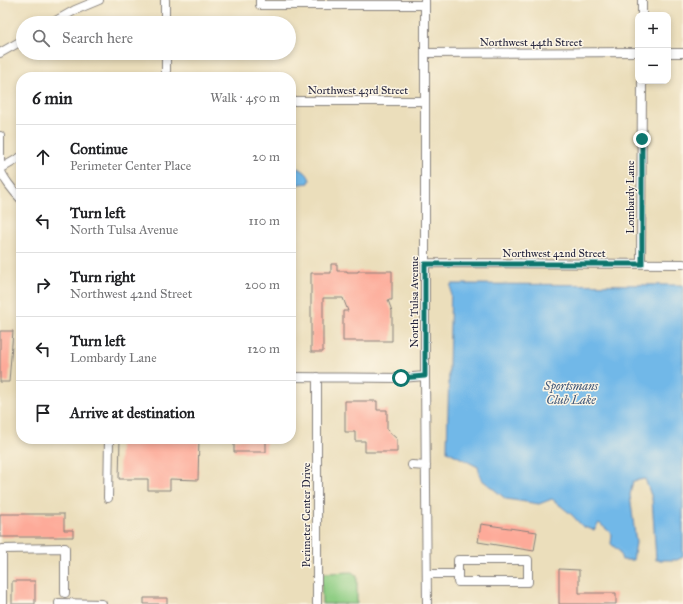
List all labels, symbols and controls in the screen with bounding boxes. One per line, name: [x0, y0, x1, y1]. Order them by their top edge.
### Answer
map controls: [635, 12, 671, 84]
button: +: [635, 12, 671, 48]
search box: [16, 16, 296, 60]
icon: search: [30, 27, 52, 49]
text: Search here: [62, 29, 133, 47]
street label: Northwest 44th Street: [480, 36, 582, 49]
button: −: [635, 48, 671, 84]
street label: Northwest 43rd Street: [308, 84, 408, 97]
text: 6 min: [32, 88, 73, 109]
text: Walk · 450 m: [210, 90, 280, 106]
route end: [633, 130, 651, 148]
text: Continue: [70, 140, 128, 158]
icon: ahead: [32, 146, 54, 168]
text: 20 m: [252, 149, 280, 165]
text: Perimeter Center Place: [70, 158, 191, 174]
street label: Lombardy Lane: [624, 160, 637, 234]
text: Turn left: [70, 204, 126, 222]
icon: left: [32, 210, 54, 232]
text: 110 m: [248, 213, 280, 229]
text: North Tulsa Avenue: [70, 222, 178, 238]
street label: Northwest 42nd Street: [502, 247, 606, 260]
street label: North Tulsa Avenue: [408, 256, 421, 348]
text: Turn right: [70, 268, 135, 286]
icon: right: [32, 274, 54, 296]
text: 200 m: [245, 277, 280, 293]
text: Northwest 42nd Street: [70, 286, 192, 302]
text: Turn left: [70, 332, 126, 350]
icon: left: [32, 338, 54, 360]
text: 120 m: [247, 341, 280, 357]
text: Lombardy Lane: [70, 350, 157, 366]
route start: [392, 369, 410, 387]
water label: Sportsmans Club Lake: [543, 379, 598, 407]
icon: arrive: [32, 402, 54, 424]
text: Arrive at destination: [70, 404, 195, 422]
street label: Perimeter Center Drive: [300, 462, 313, 567]

